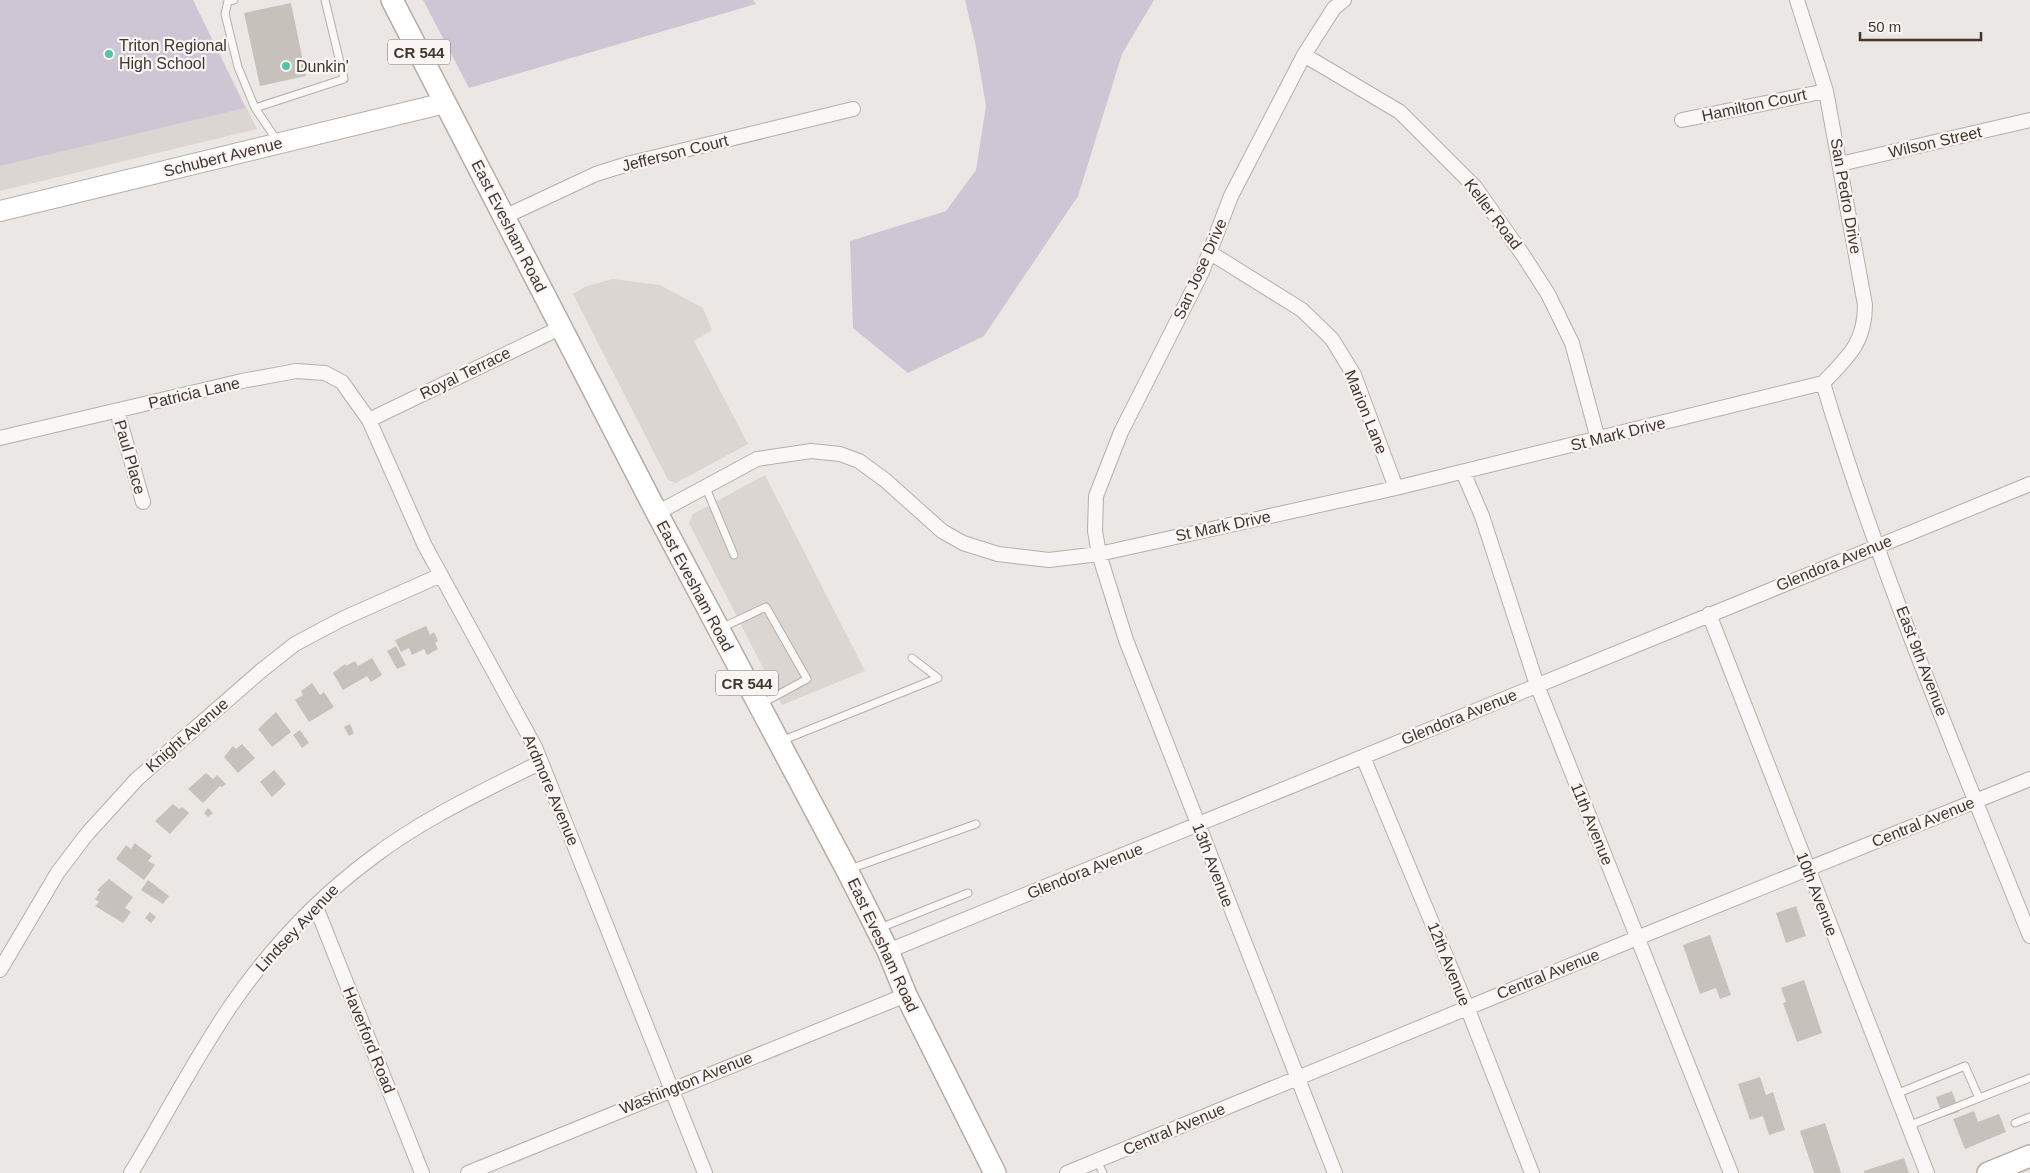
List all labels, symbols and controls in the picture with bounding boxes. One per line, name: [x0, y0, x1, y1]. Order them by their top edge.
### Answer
scale bar: [1860, 10, 1981, 42]
text: 50 m: [1868, 18, 1901, 35]
place label: Triton Regional High School: [119, 37, 227, 72]
road number: CR 544: [388, 40, 450, 64]
marker: Triton Regional High School: [103, 48, 115, 60]
place label: Dunkin': [296, 58, 349, 75]
marker: Dunkin': [280, 60, 292, 72]
street label: Hamilton Court: [1700, 85, 1808, 124]
street label: Wilson Street: [1887, 123, 1984, 161]
street label: Jefferson Court: [620, 131, 731, 174]
street label: Schubert Avenue: [162, 134, 284, 180]
street label: San Pedro Drive: [1827, 137, 1865, 255]
street label: East Evesham Road: [468, 157, 550, 295]
street label: Keller Road: [1461, 175, 1525, 253]
street label: San Jose Drive: [1170, 216, 1230, 322]
street label: Royal Terrace: [417, 344, 513, 402]
street label: Marion Lane: [1341, 368, 1391, 457]
street label: Patricia Lane: [147, 374, 242, 412]
street label: St Mark Drive: [1569, 414, 1667, 454]
street label: Paul Place: [111, 418, 149, 496]
street label: St Mark Drive: [1174, 508, 1272, 544]
street label: East Evesham Road: [653, 518, 737, 654]
street label: Glendora Avenue: [1774, 532, 1894, 594]
street label: East 9th Avenue: [1893, 604, 1951, 718]
road number: CR 544: [716, 670, 778, 696]
street label: Glendora Avenue: [1399, 686, 1519, 748]
street label: Knight Avenue: [143, 695, 231, 775]
street label: Ardmore Avenue: [520, 732, 582, 848]
street label: 11th Avenue: [1568, 780, 1616, 868]
street label: Central Avenue: [1869, 794, 1977, 850]
street label: 13th Avenue: [1189, 821, 1237, 910]
street label: Glendora Avenue: [1025, 840, 1145, 902]
street label: 10th Avenue: [1793, 850, 1841, 939]
street label: East Evesham Road: [844, 875, 922, 1015]
street label: Lindsey Avenue: [252, 881, 342, 975]
street label: 12th Avenue: [1425, 920, 1474, 1008]
street label: Central Avenue: [1494, 946, 1602, 1002]
street label: Haverford Road: [340, 984, 398, 1096]
street label: Washington Avenue: [617, 1049, 755, 1117]
street label: Central Avenue: [1120, 1100, 1228, 1158]

